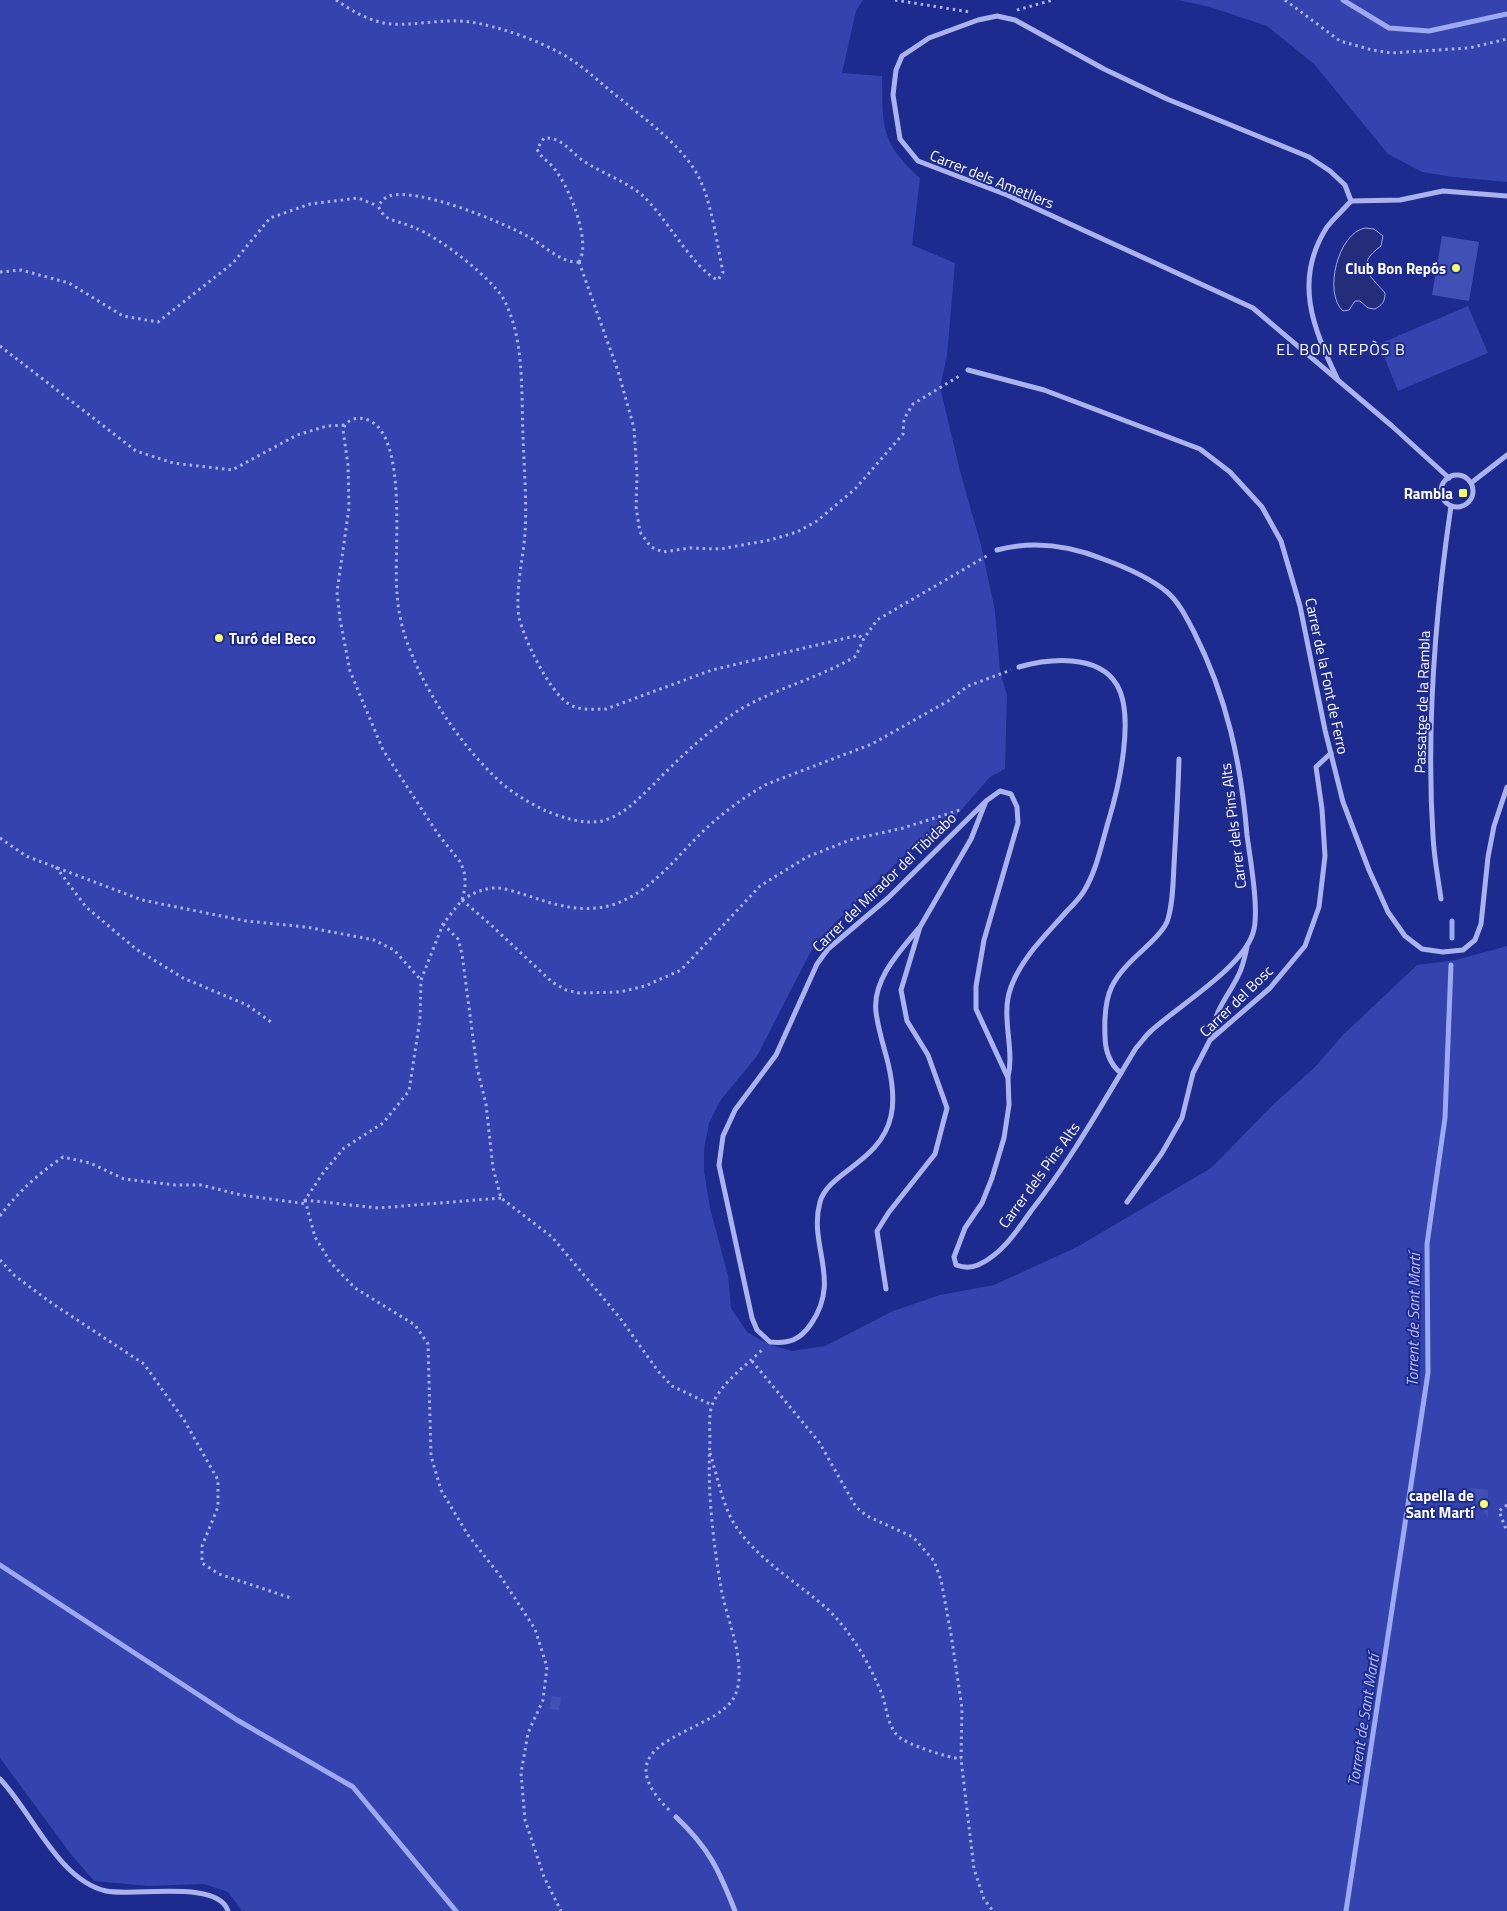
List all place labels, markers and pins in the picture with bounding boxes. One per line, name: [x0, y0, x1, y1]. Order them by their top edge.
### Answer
place label: Club Bon Repós: [1345, 257, 1446, 280]
marker: Club Bon Repós: [1450, 262, 1462, 274]
place label: Rambla: [1404, 482, 1453, 505]
marker: Rambla: [1457, 487, 1469, 499]
place label: Turó del Beco: [229, 627, 316, 650]
marker: Turó del Beco: [213, 632, 225, 644]
place label: capella de Sant Martí: [1406, 1484, 1475, 1524]
marker: capella de Sant Martí: [1478, 1498, 1490, 1510]

